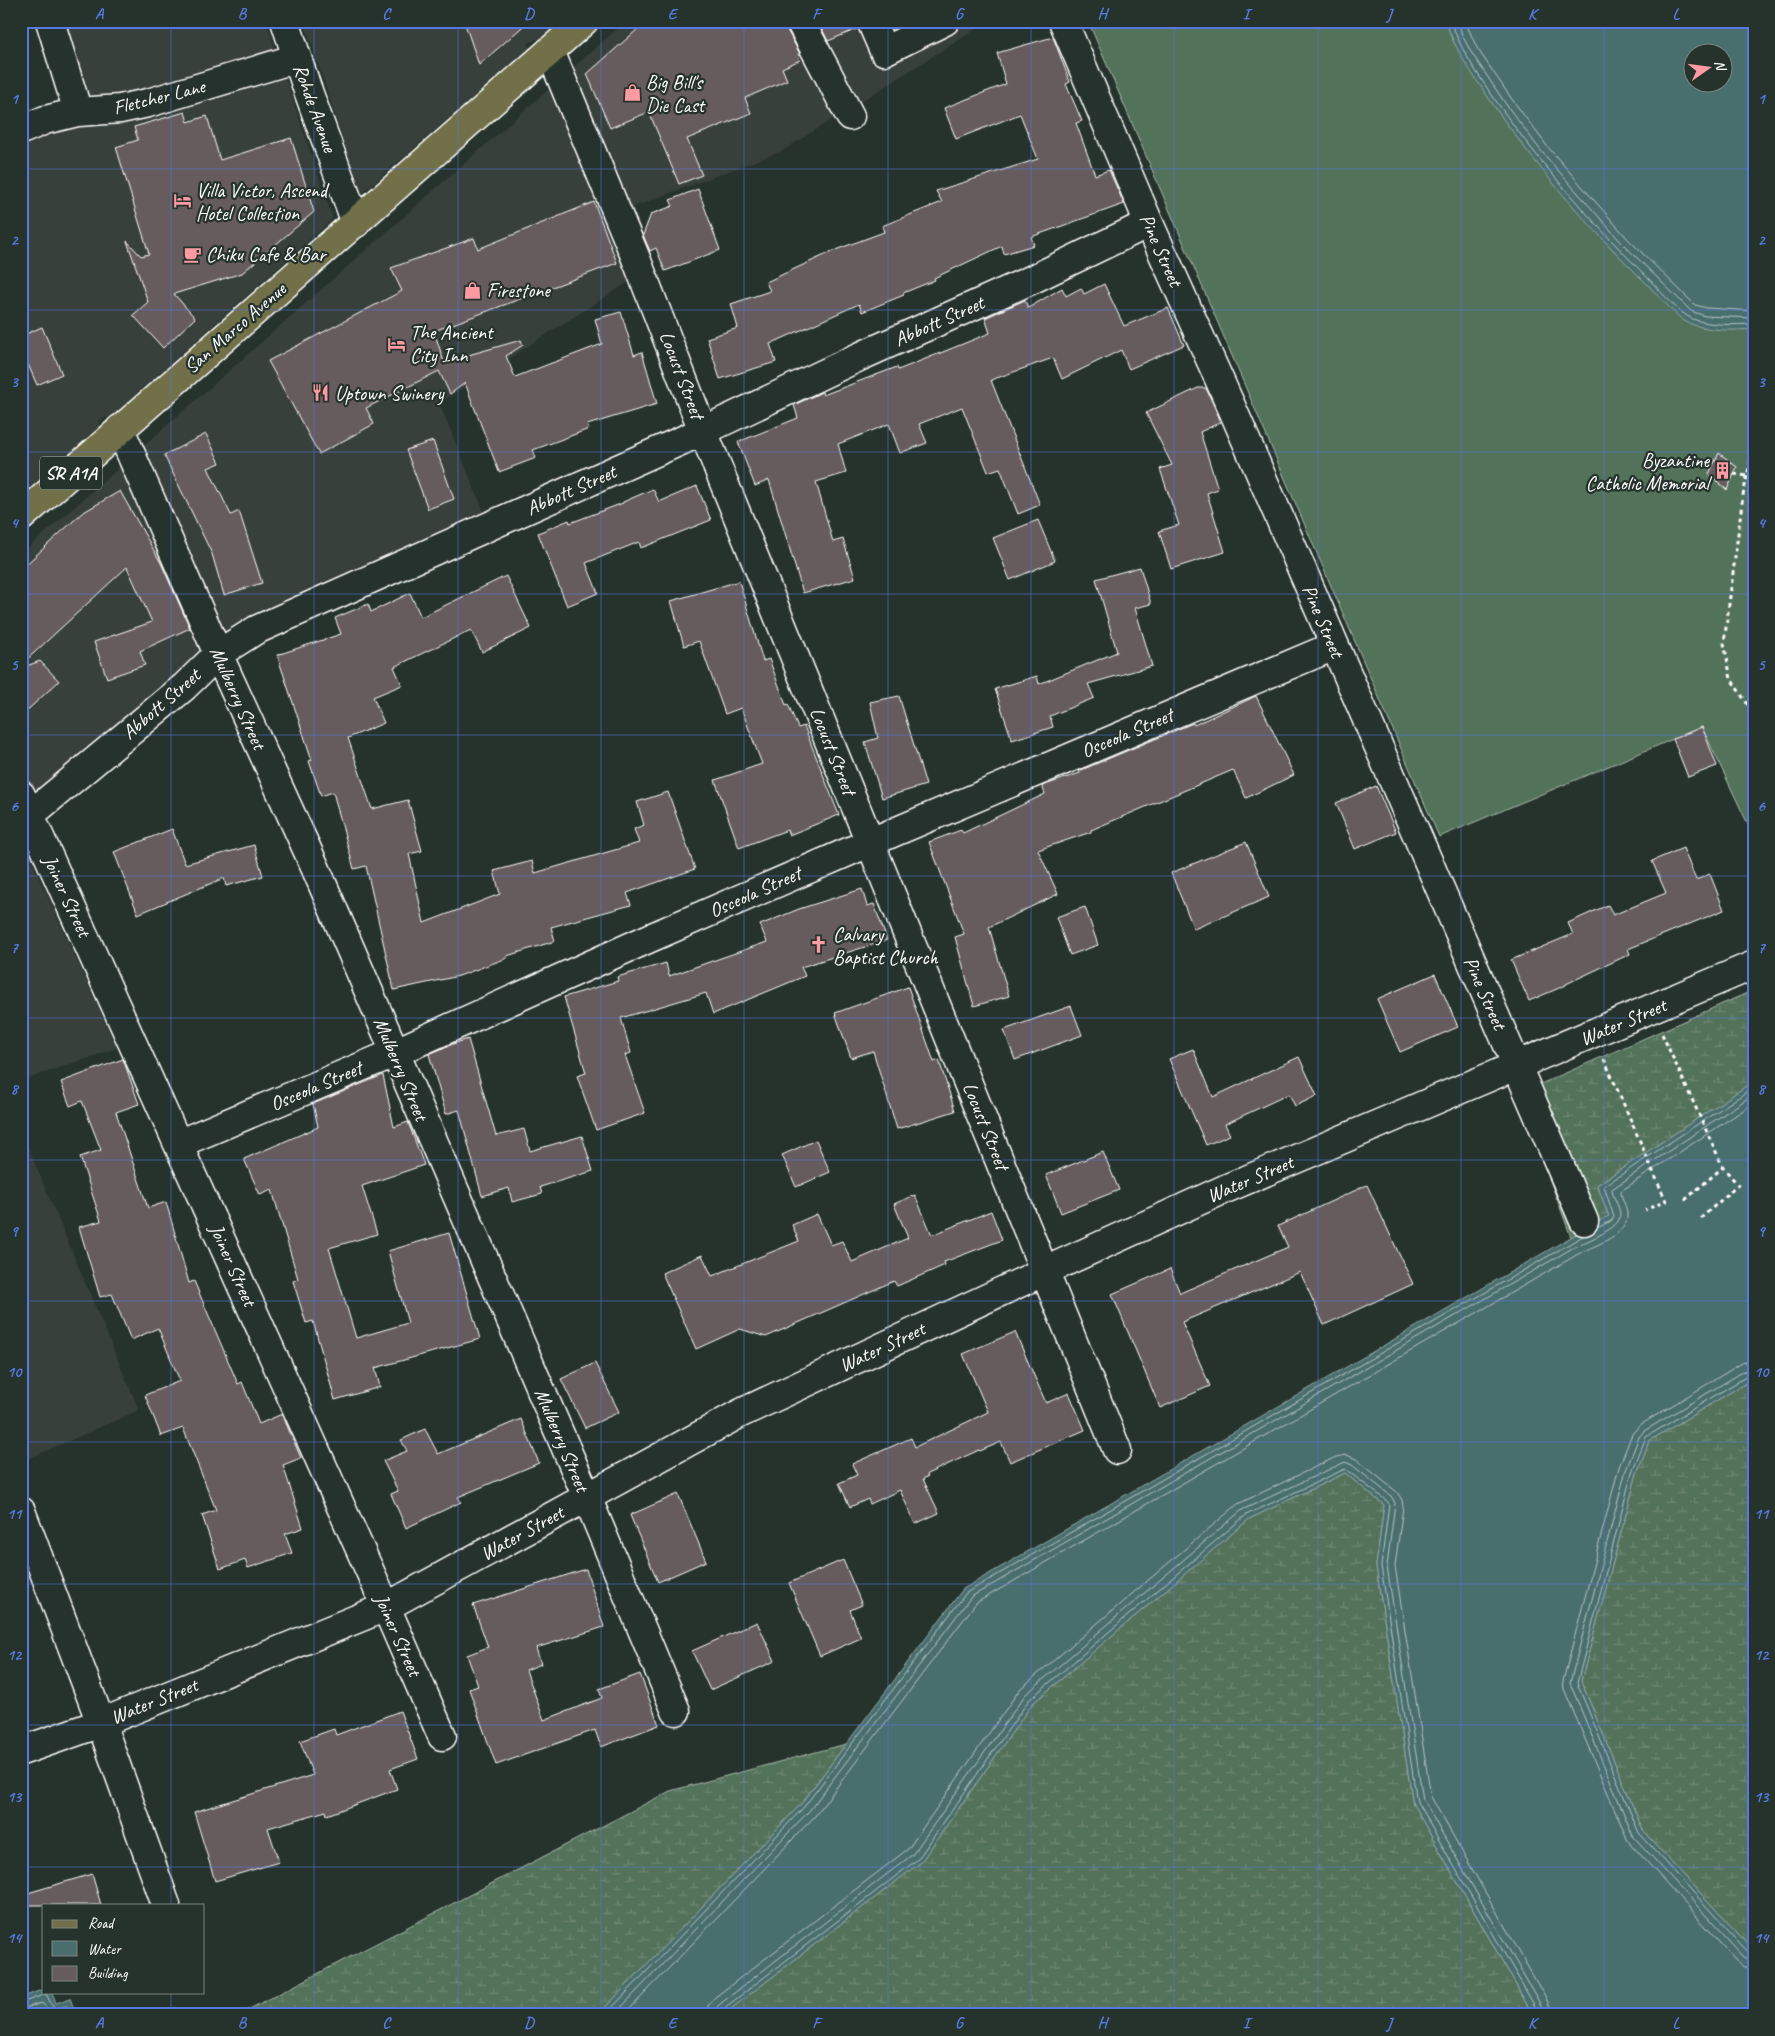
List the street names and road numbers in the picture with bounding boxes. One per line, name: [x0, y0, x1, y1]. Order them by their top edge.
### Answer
street label: Rohde Avenue: [288, 61, 343, 157]
street label: Fletcher Lane: [111, 73, 209, 120]
street label: Pine Street: [1134, 210, 1189, 292]
street label: San Marco Avenue: [179, 276, 292, 379]
street label: Abbott Street: [890, 289, 990, 352]
street label: Locust Street: [654, 328, 711, 426]
road number: SR A1A: [40, 456, 102, 489]
street label: Abbott Street: [522, 458, 622, 521]
street label: Pine Street: [1297, 581, 1350, 663]
street label: Mulberry Street: [204, 643, 273, 755]
street label: Abbott Street: [117, 662, 207, 745]
street label: Osceola Street: [1077, 701, 1180, 764]
street label: Locust Street: [804, 704, 863, 801]
street label: Joiner Street: [37, 850, 98, 943]
street label: Osceola Street: [705, 859, 808, 923]
street label: Pine Street: [1458, 953, 1513, 1035]
street label: Water Street: [1576, 992, 1672, 1051]
street label: Mulberry Street: [368, 1014, 435, 1127]
street label: Osceola Street: [266, 1054, 369, 1117]
street label: Locust Street: [957, 1079, 1016, 1176]
street label: Water Street: [1203, 1149, 1299, 1208]
street label: Joiner Street: [203, 1219, 263, 1312]
street label: Water Street: [835, 1315, 931, 1378]
street label: Mulberry Street: [529, 1385, 596, 1498]
street label: Water Street: [476, 1499, 570, 1566]
street label: Joiner Street: [368, 1589, 428, 1682]
street label: Water Street: [107, 1671, 203, 1730]

